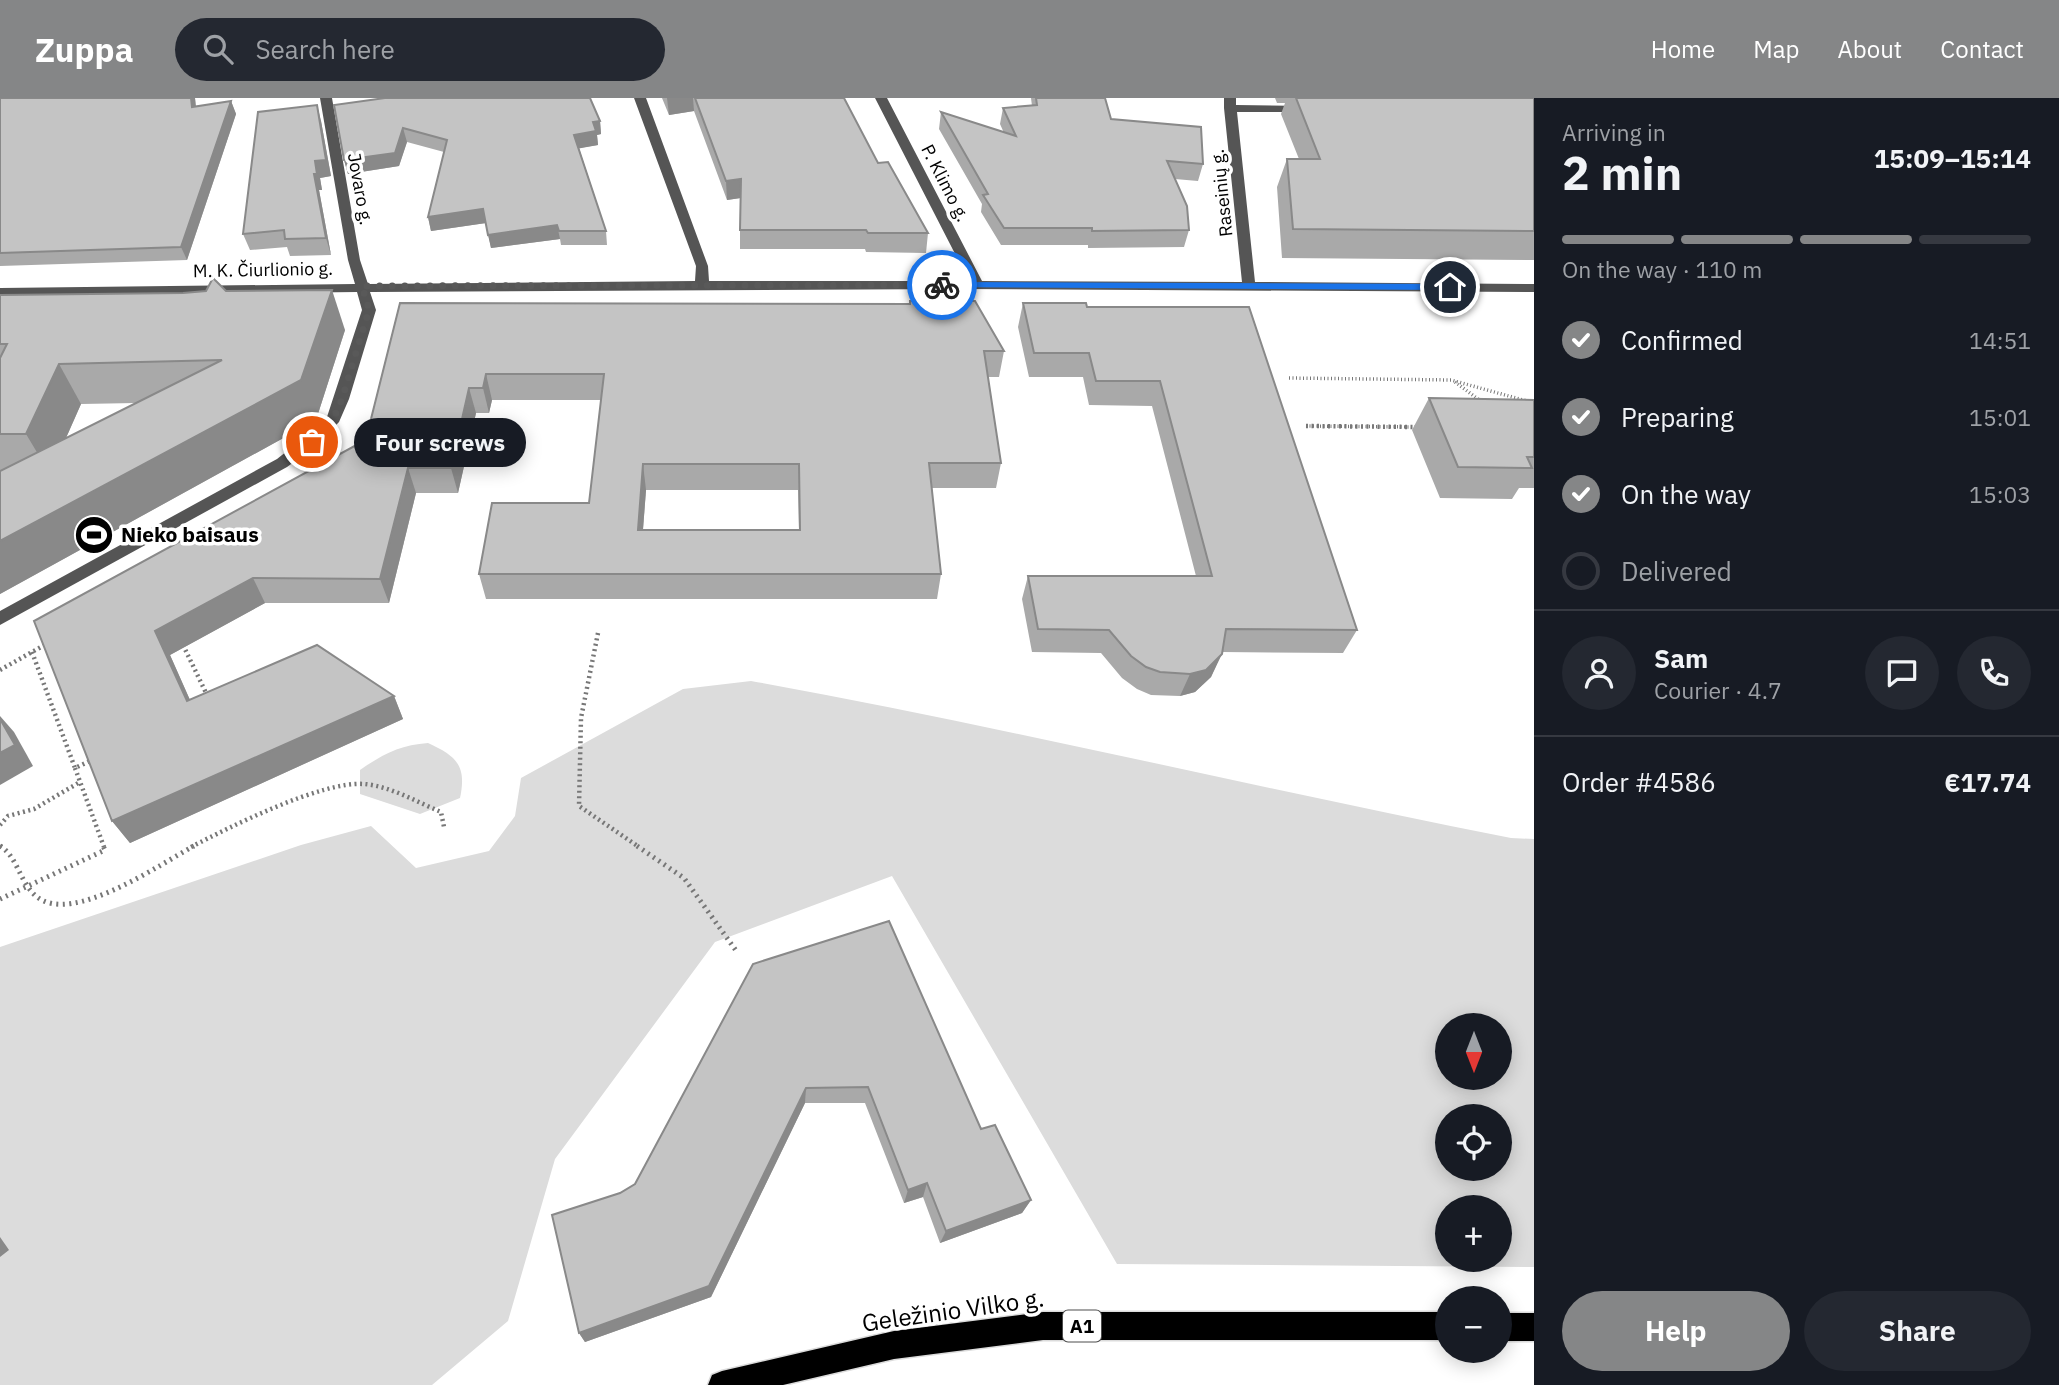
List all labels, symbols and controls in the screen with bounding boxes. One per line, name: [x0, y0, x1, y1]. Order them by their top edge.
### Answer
search box: [175, 18, 665, 81]
text: Zuppa: [35, 28, 133, 71]
icon: search: [199, 30, 237, 68]
text: Search here: [255, 32, 395, 66]
text: Home: [1651, 33, 1715, 65]
text: Map: [1753, 33, 1799, 65]
text: About: [1837, 33, 1902, 65]
text: Contact: [1940, 33, 2024, 65]
text: Arriving in: [1562, 117, 1666, 147]
street label: P. Klimo g.: [916, 140, 975, 225]
text: 15:09–15:14: [1874, 141, 2031, 175]
text: 2 min: [1562, 143, 1682, 203]
street label: Raseinių g.: [1205, 148, 1238, 238]
street label: Jovaro g.: [343, 151, 378, 227]
courier: [907, 250, 977, 320]
text: On the way · 110 m: [1562, 254, 1762, 284]
street label: M. K. Čiurlionio g.: [193, 256, 333, 282]
pin: [1420, 257, 1480, 317]
icon: bike: [923, 266, 961, 304]
icon: home: [1431, 268, 1469, 306]
icon: check: [1562, 321, 1600, 359]
text: Confirmed: [1621, 323, 1743, 357]
text: 14:51: [1969, 325, 2031, 355]
icon: check: [1562, 398, 1600, 436]
text: Preparing: [1621, 400, 1734, 434]
text: 15:01: [1969, 402, 2031, 432]
pin: [282, 412, 342, 472]
callout: Four screws: [354, 418, 526, 466]
icon: bag: [293, 423, 331, 461]
text: Four screws: [375, 427, 505, 457]
icon: check: [1562, 475, 1600, 513]
text: On the way: [1621, 477, 1751, 511]
text: 15:03: [1969, 479, 2031, 509]
sports icon: Nieko baisaus: [73, 514, 115, 556]
place label: Nieko baisaus: [121, 520, 259, 548]
text: Delivered: [1621, 554, 1732, 588]
button: person: [1562, 636, 1636, 710]
button: chat: [1865, 636, 1939, 710]
button: phone: [1957, 636, 2031, 710]
text: Sam: [1654, 641, 1708, 675]
text: Courier · 4.7: [1654, 675, 1782, 705]
text: Order #4586: [1562, 765, 1716, 799]
text: €17.74: [1944, 765, 2031, 799]
north arrow: [1435, 1013, 1512, 1090]
map controls: [1435, 1013, 1512, 1363]
button: locate: [1435, 1104, 1512, 1181]
button: +: [1435, 1195, 1512, 1272]
street label: Geležinio Vilko g.: [860, 1281, 1046, 1339]
button: −: [1435, 1286, 1512, 1363]
button: Help: [1562, 1291, 1790, 1371]
button: Share: [1804, 1291, 2031, 1371]
road number: A1: [1063, 1310, 1101, 1342]

